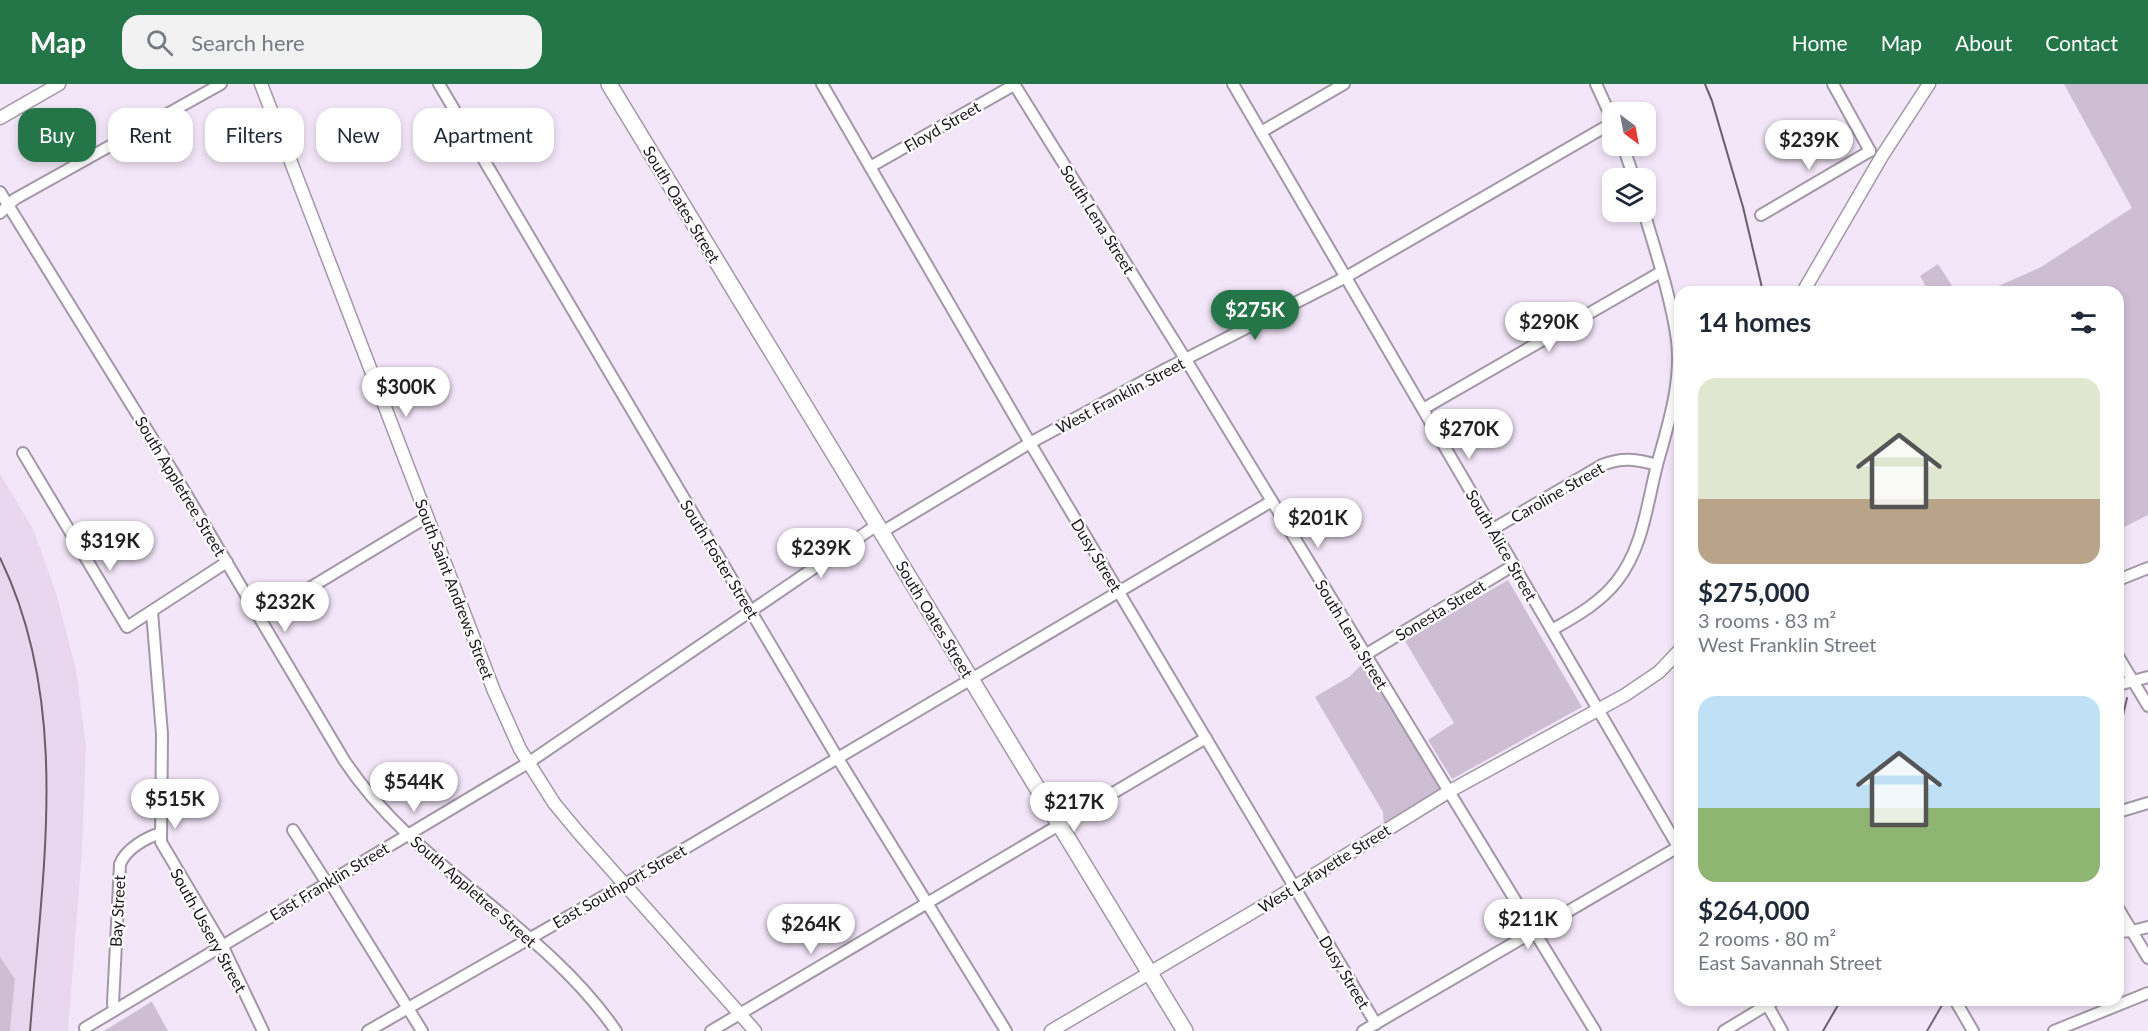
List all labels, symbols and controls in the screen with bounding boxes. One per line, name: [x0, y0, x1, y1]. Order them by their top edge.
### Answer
search box: [122, 15, 542, 69]
text: Map: [30, 25, 86, 59]
icon: search: [143, 26, 176, 59]
text: Search here: [191, 29, 305, 56]
text: Home: [1792, 30, 1848, 55]
text: Map: [1881, 30, 1922, 55]
text: About: [1955, 30, 2012, 55]
text: Contact: [2045, 30, 2118, 55]
street label: Floyd Street: [901, 96, 984, 155]
north arrow: [1602, 102, 1656, 156]
map controls: [1602, 102, 1656, 222]
chip: Buy: [18, 108, 96, 162]
chip: Rent: [108, 108, 193, 162]
chip: Filters: [205, 108, 304, 162]
chip: New: [316, 108, 401, 162]
chip: Apartment: [413, 108, 554, 162]
pin: $239K: [1767, 120, 1851, 171]
text: $239K: [1779, 127, 1839, 151]
street label: South Oates Street: [640, 142, 725, 266]
street label: South Lena Street: [1057, 161, 1139, 277]
button: layers: [1602, 168, 1656, 222]
pin: $275K: [1213, 290, 1297, 341]
text: $275K: [1225, 297, 1285, 321]
pin: $290K: [1507, 302, 1591, 353]
text: 14 homes: [1698, 306, 1811, 338]
icon: filters: [2067, 306, 2100, 339]
text: $290K: [1519, 309, 1579, 333]
street label: West Franklin Street: [1053, 353, 1188, 437]
pin: $300K: [364, 367, 448, 418]
text: $300K: [376, 374, 436, 398]
pin: $270K: [1427, 409, 1511, 460]
street label: South Appletree Street: [132, 412, 231, 560]
text: $270K: [1439, 416, 1499, 440]
icon: home: [1845, 417, 1953, 525]
street label: Caroline Street: [1507, 458, 1607, 526]
street label: South Alice Street: [1462, 486, 1542, 604]
street label: South Saint Andrews Street: [412, 496, 498, 682]
street label: South Foster Street: [677, 496, 763, 622]
pin: $201K: [1276, 498, 1360, 549]
text: $201K: [1288, 505, 1348, 529]
street label: Dusy Street: [1068, 515, 1126, 595]
pin: $319K: [68, 521, 152, 572]
text: $319K: [80, 528, 140, 552]
pin: $239K: [779, 528, 863, 579]
text: $239K: [791, 535, 851, 559]
street label: South Oates Street: [893, 557, 978, 681]
street label: Sonesta Street: [1391, 575, 1489, 644]
street label: South Lena Street: [1312, 576, 1392, 693]
text: $275,000: [1698, 576, 1810, 608]
pin: $232K: [243, 582, 327, 633]
text: $232K: [255, 589, 315, 613]
text: 3 rooms · 83 m²: [1698, 608, 1836, 632]
text: West Franklin Street: [1698, 632, 1876, 656]
icon: home: [1845, 735, 1953, 843]
pin: $544K: [372, 762, 456, 813]
text: $544K: [384, 769, 444, 793]
pin: $515K: [133, 779, 217, 830]
pin: $217K: [1032, 782, 1116, 833]
text: $515K: [145, 786, 205, 810]
text: $217K: [1044, 789, 1104, 813]
street label: West Lafayette Street: [1254, 819, 1394, 916]
street label: South Appletree Street: [407, 831, 541, 951]
street label: East Franklin Street: [266, 838, 392, 924]
street label: East Southport Street: [549, 840, 689, 932]
street label: South Ussery Street: [167, 865, 251, 996]
street label: Bay Street: [106, 874, 128, 947]
text: $264,000: [1698, 894, 1810, 926]
pin: $211K: [1486, 899, 1570, 950]
pin: $264K: [769, 904, 853, 955]
text: $211K: [1498, 906, 1558, 930]
text: $264K: [781, 911, 841, 935]
text: 2 rooms · 80 m²: [1698, 926, 1836, 950]
street label: Dusy Street: [1316, 932, 1374, 1012]
text: East Savannah Street: [1698, 950, 1882, 974]

